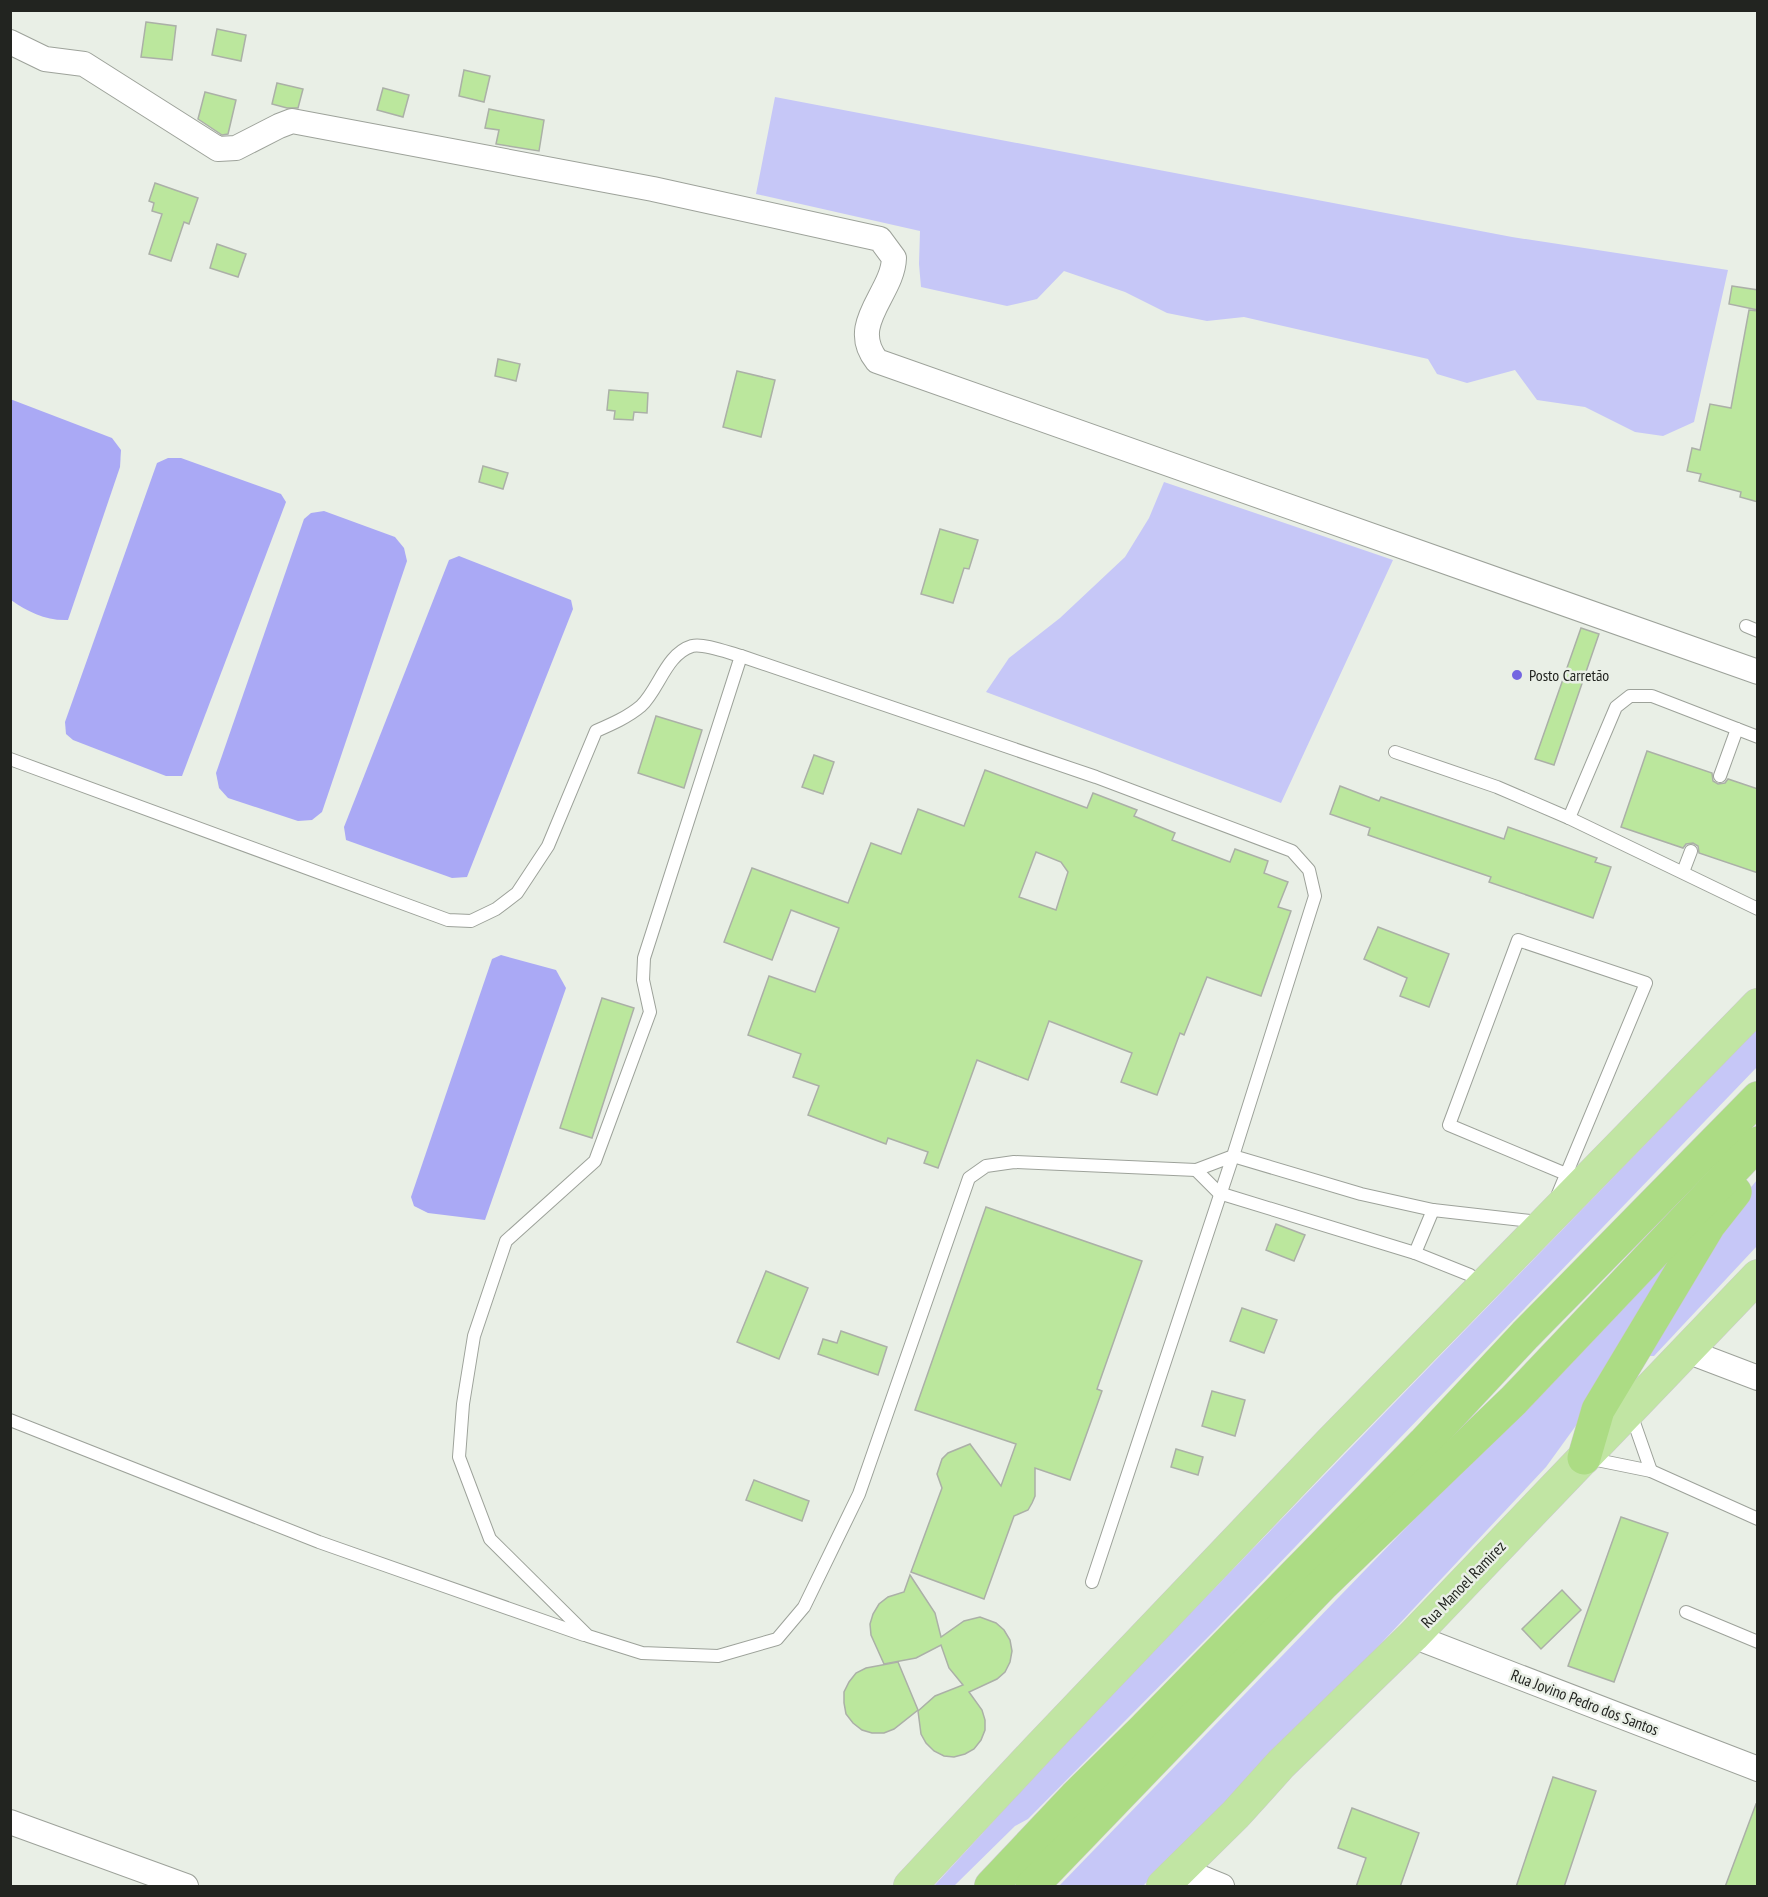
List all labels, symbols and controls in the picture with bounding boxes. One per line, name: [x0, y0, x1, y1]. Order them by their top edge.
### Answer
place label: Posto Carretão: [1529, 665, 1609, 685]
marker: Posto Carretão: [1510, 668, 1524, 682]
street label: Rua Manoel Ramirez: [1416, 1536, 1510, 1632]
street label: Rua Jovino Pedro dos Santos: [1508, 1665, 1662, 1739]

